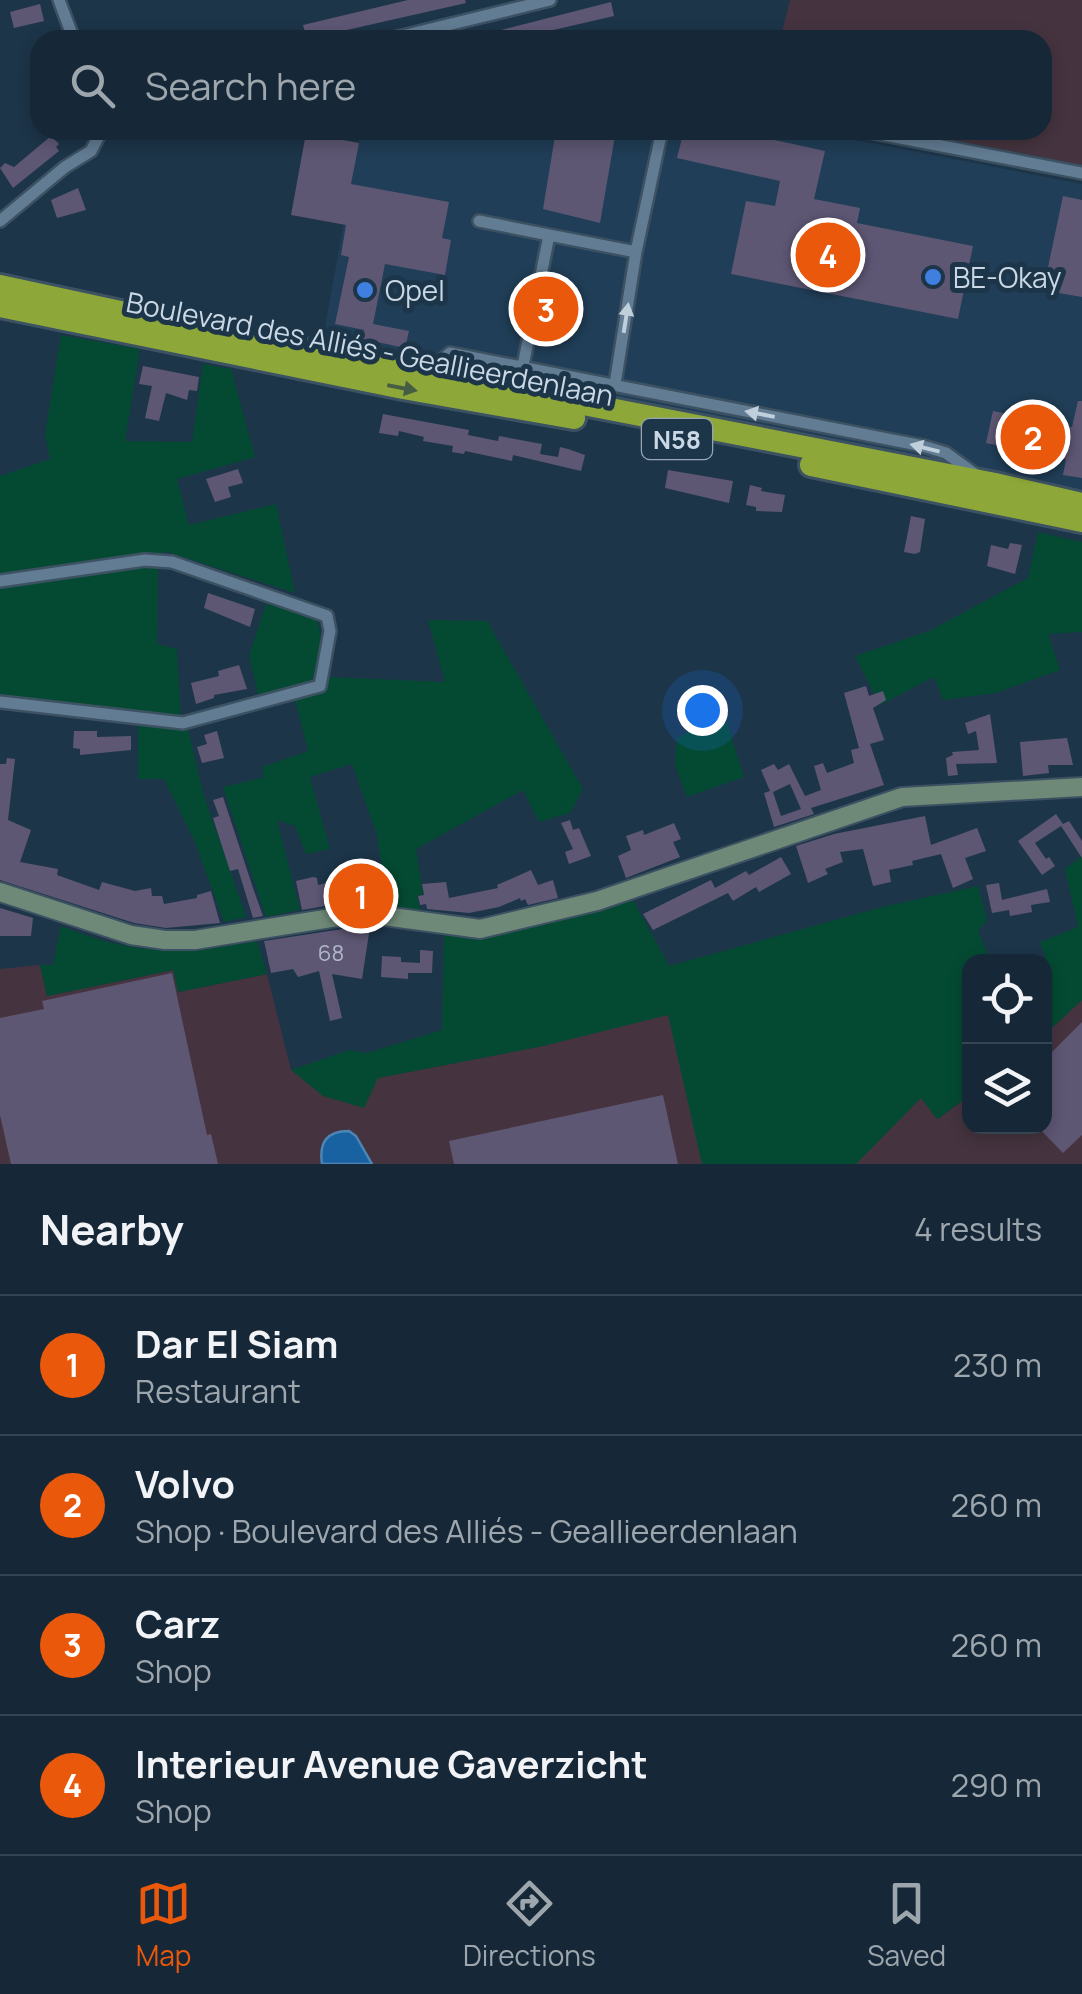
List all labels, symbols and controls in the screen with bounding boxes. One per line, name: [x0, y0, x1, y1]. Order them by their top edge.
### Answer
search box: [30, 30, 1052, 140]
icon: search: [65, 58, 120, 113]
text: Search here: [145, 59, 356, 111]
pin: 4: [796, 218, 860, 292]
place label: BE-Okay: [953, 258, 1062, 296]
marker: BE-Okay: [922, 266, 944, 288]
place label: Opel: [385, 271, 445, 309]
pin: 3: [514, 272, 578, 346]
marker: Opel: [354, 279, 376, 301]
street label: Boulevard des Alliés - Geallieerdenlaan: [123, 282, 617, 414]
one-way arrow: [618, 302, 634, 333]
one-way arrow: [387, 380, 418, 396]
pin: 2: [1000, 400, 1066, 474]
one-way arrow: [744, 405, 775, 421]
road number: N58: [642, 419, 712, 459]
one-way arrow: [909, 439, 940, 455]
your location: [677, 685, 728, 736]
pin: 1: [328, 858, 394, 934]
house number: 68: [318, 938, 344, 968]
map controls: [962, 954, 1052, 1134]
button: locate: [962, 954, 1052, 1044]
button: layers: [962, 1044, 1052, 1134]
text: Nearby: [40, 1200, 184, 1258]
text: 4 results: [914, 1207, 1042, 1251]
text: Dar El Siam: [135, 1317, 338, 1369]
text: 1: [65, 1343, 80, 1387]
text: 230 m: [953, 1343, 1042, 1387]
text: Restaurant: [135, 1369, 301, 1413]
text: Volvo: [135, 1457, 235, 1509]
text: 2: [63, 1483, 82, 1527]
text: 260 m: [951, 1483, 1042, 1527]
text: Shop · Boulevard des Alliés - Geallieerdenlaan: [135, 1509, 798, 1553]
text: Carz: [135, 1597, 220, 1649]
text: 3: [63, 1623, 82, 1667]
text: 260 m: [951, 1623, 1042, 1667]
text: Shop: [135, 1649, 212, 1693]
text: Interieur Avenue Gaverzicht: [135, 1737, 648, 1789]
text: 4: [63, 1763, 82, 1807]
text: 290 m: [951, 1763, 1042, 1807]
text: Shop: [135, 1789, 212, 1833]
tab: Map: [136, 1876, 191, 1974]
tab: Directions: [463, 1876, 596, 1974]
tab: Saved: [867, 1876, 946, 1974]

